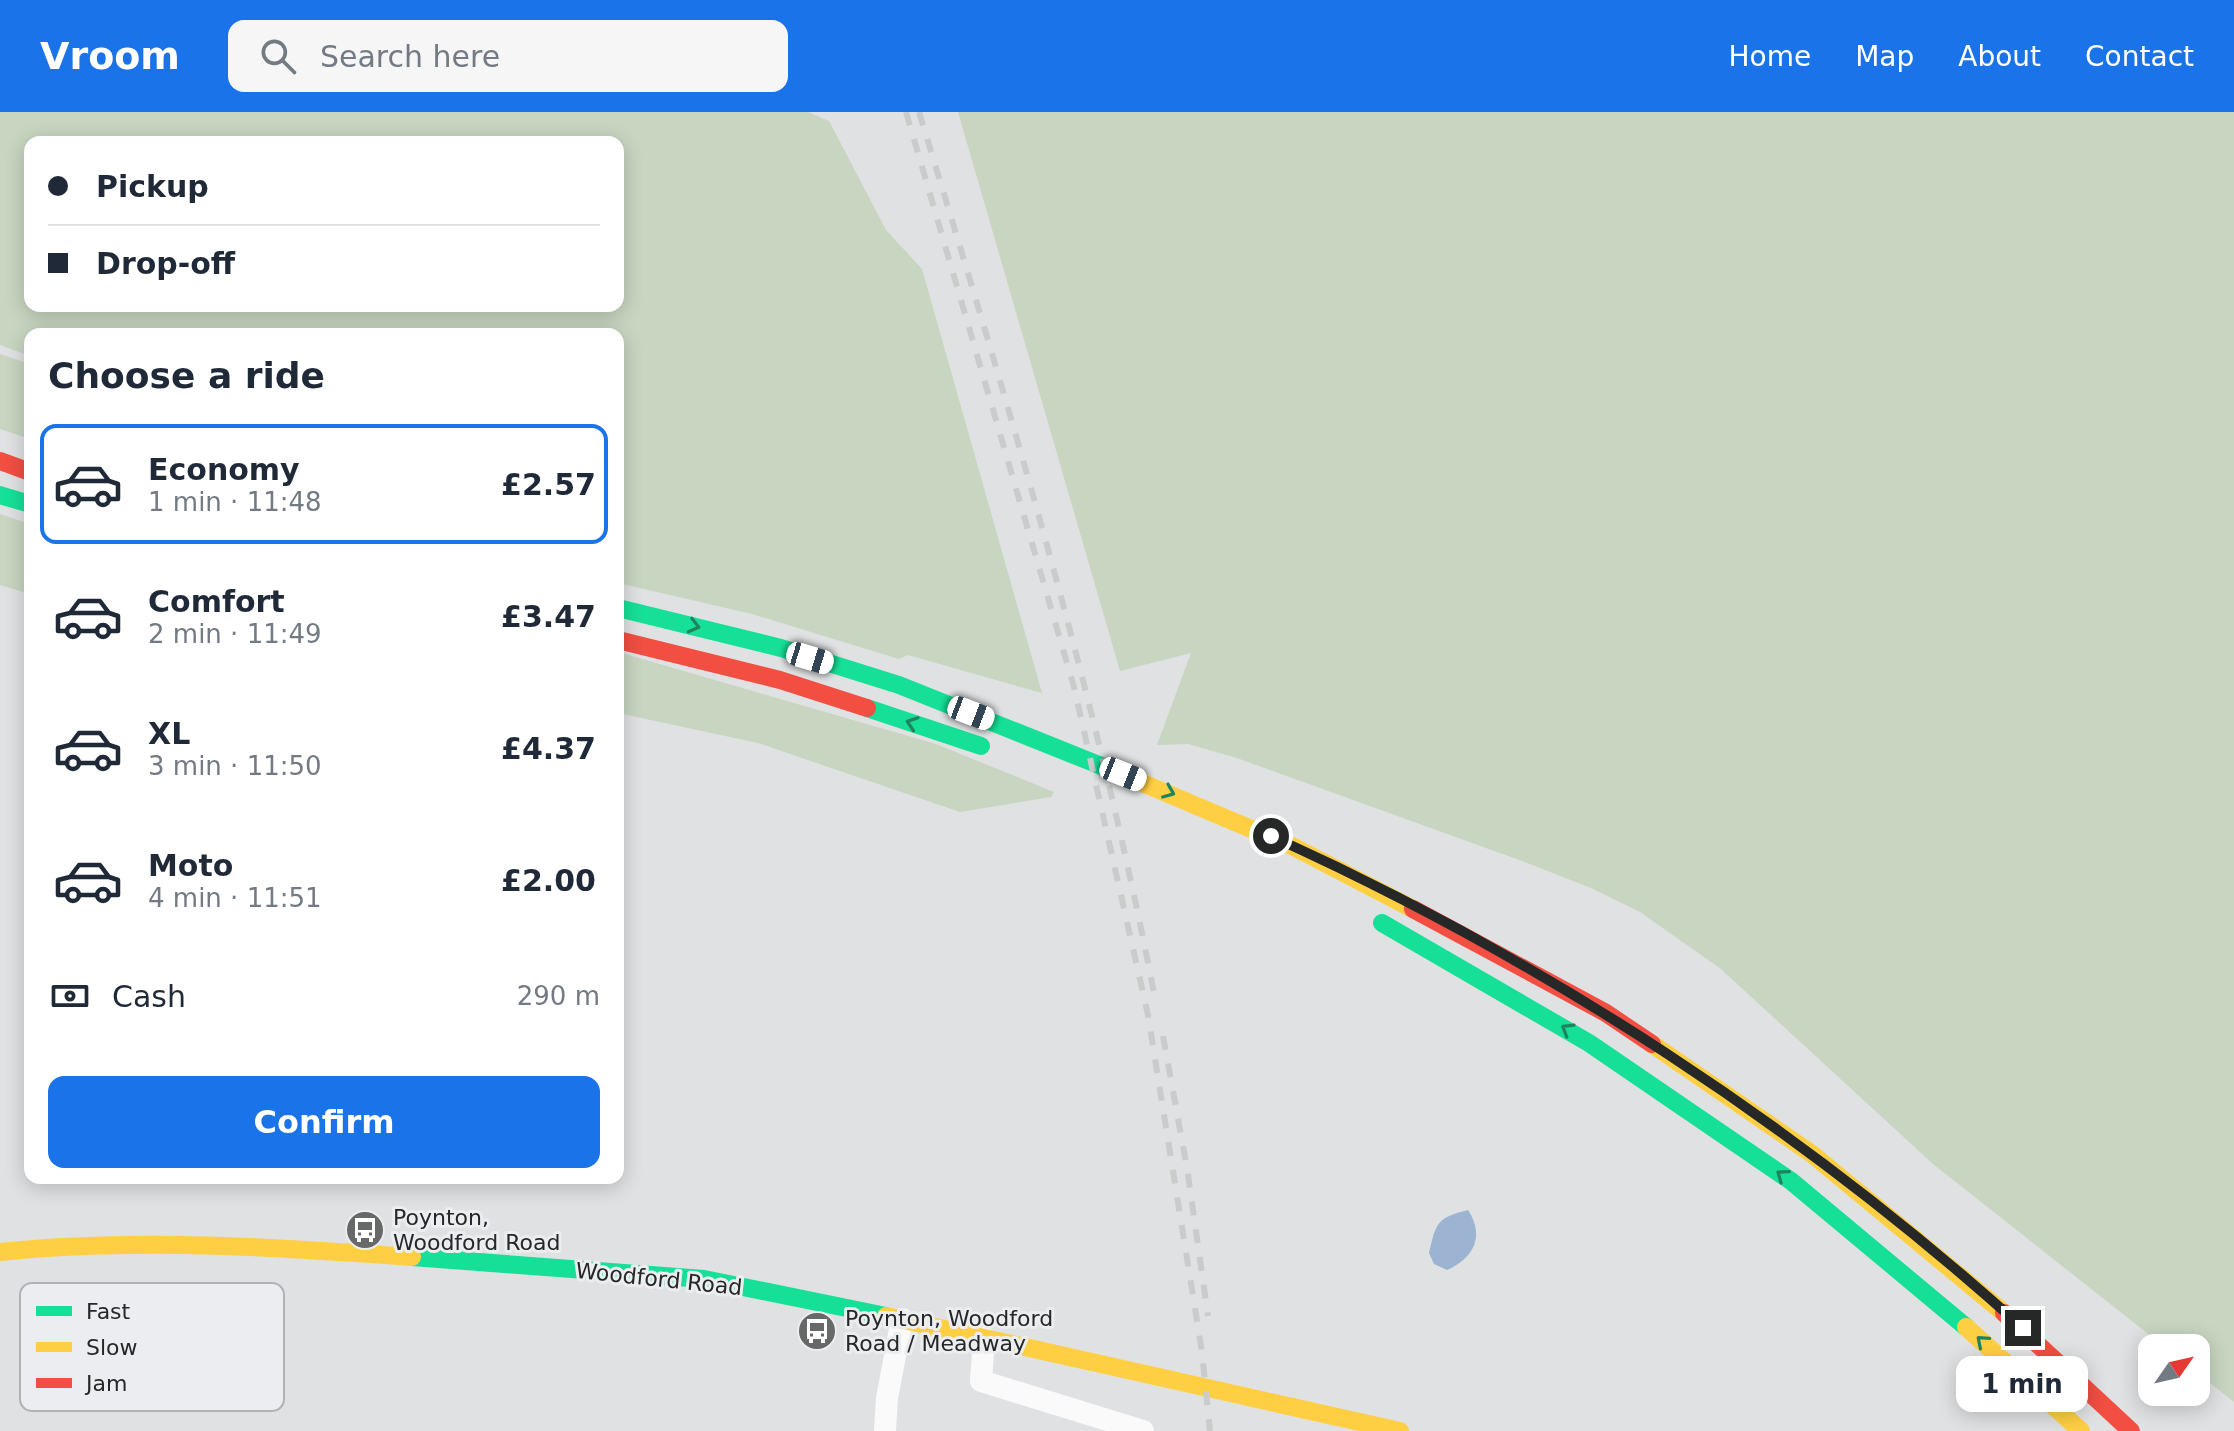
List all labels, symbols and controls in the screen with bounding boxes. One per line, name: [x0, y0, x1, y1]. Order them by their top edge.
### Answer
search box: [228, 20, 788, 92]
text: Vroom: [40, 34, 180, 78]
icon: search: [256, 34, 300, 78]
text: Search here: [320, 39, 500, 74]
text: Home: [1728, 40, 1811, 73]
text: Map: [1855, 40, 1914, 73]
text: About: [1958, 40, 2041, 73]
text: Contact: [2085, 40, 2194, 73]
text: Pickup: [96, 169, 209, 204]
text: Drop-off: [96, 246, 235, 281]
text: Choose a ride: [48, 355, 325, 396]
icon: car: [52, 448, 124, 520]
text: Economy: [148, 452, 300, 487]
text: £2.57: [501, 467, 596, 502]
text: 1 min · 11:48: [148, 487, 322, 517]
icon: car: [52, 580, 124, 652]
text: Comfort: [148, 584, 285, 619]
text: £3.47: [501, 599, 596, 634]
one-way arrow: [686, 617, 700, 634]
text: 2 min · 11:49: [148, 619, 322, 649]
car: [784, 640, 836, 676]
car: [944, 693, 998, 733]
icon: car: [52, 712, 124, 784]
text: XL: [148, 716, 190, 751]
one-way arrow: [905, 716, 919, 732]
text: £4.37: [501, 731, 596, 766]
text: 3 min · 11:50: [148, 751, 322, 781]
car: [1096, 754, 1150, 794]
one-way arrow: [1161, 782, 1175, 799]
route start: [1253, 818, 1289, 854]
icon: car: [52, 844, 124, 916]
text: Moto: [148, 848, 233, 883]
text: £2.00: [501, 863, 596, 898]
text: 4 min · 11:51: [148, 883, 322, 913]
icon: cash: [48, 974, 92, 1018]
text: Cash: [112, 979, 186, 1014]
text: 290 m: [517, 981, 600, 1011]
one-way arrow: [1561, 1023, 1576, 1039]
button: Confirm: [48, 1076, 600, 1168]
one-way arrow: [1776, 1170, 1790, 1185]
place label: Poynton, Woodford Road: [393, 1205, 560, 1255]
bus stop icon: Poynton, Woodford Road: [344, 1209, 386, 1251]
street label: Woodford Road: [574, 1258, 744, 1300]
legend: [20, 1283, 284, 1411]
text: Fast: [86, 1299, 131, 1324]
place label: Poynton, Woodford Road / Meadway: [845, 1306, 1053, 1356]
bus stop icon: Poynton, Woodford Road / Meadway: [796, 1310, 838, 1352]
route end: [2005, 1310, 2041, 1346]
north arrow: [2138, 1334, 2210, 1406]
map controls: [2138, 1334, 2210, 1406]
text: Slow: [86, 1335, 138, 1360]
one-way arrow: [1976, 1336, 1991, 1350]
callout: 1 min: [1957, 1356, 2089, 1412]
text: 1 min: [1981, 1369, 2063, 1399]
text: Jam: [84, 1371, 127, 1396]

